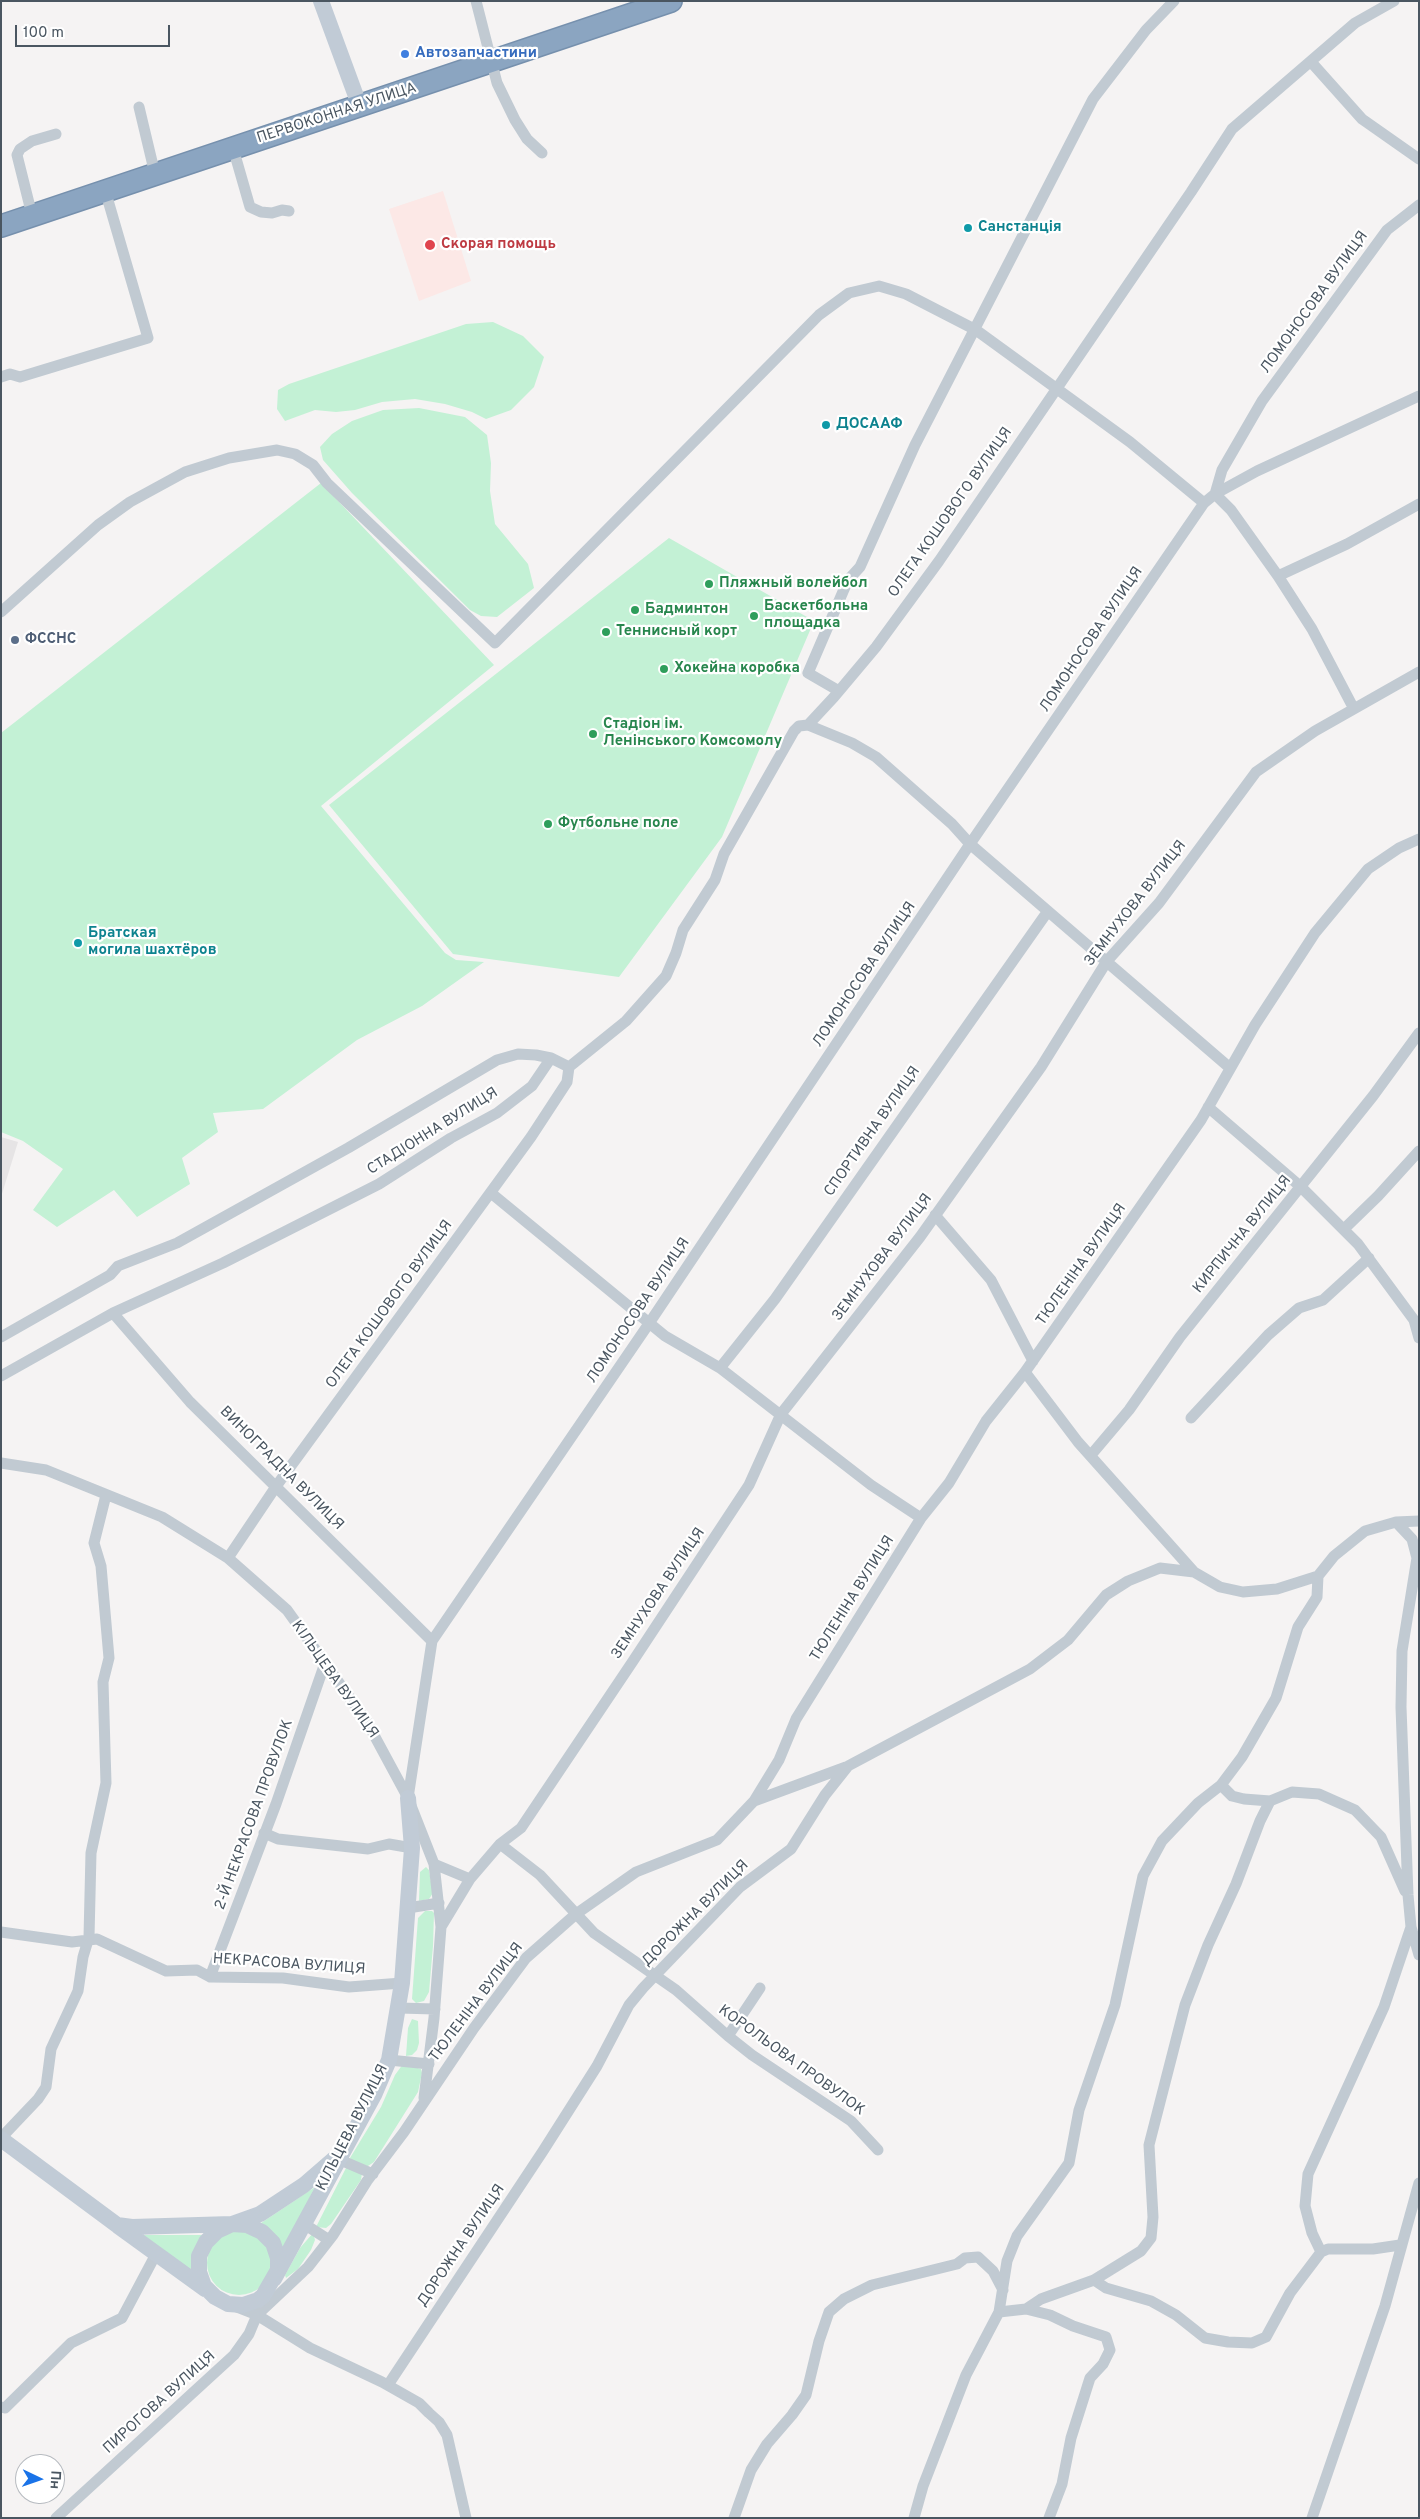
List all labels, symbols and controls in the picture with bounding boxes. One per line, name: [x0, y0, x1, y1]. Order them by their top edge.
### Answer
scale bar: [18, 15, 172, 47]
text: 100 m: [23, 24, 64, 43]
place label: Автозапчастини: [415, 45, 537, 63]
marker: Автозапчастини: [399, 48, 411, 60]
street label: ПЕРВОКОННАЯ УЛИЦА: [255, 80, 419, 148]
place label: Санстанція: [978, 219, 1062, 237]
marker: Санстанція: [962, 222, 974, 234]
street label: ЛОМОНОСОВА ВУЛИЦЯ: [1257, 228, 1373, 378]
place label: Скорая помощь: [441, 236, 556, 254]
marker: Скорая помощь: [423, 238, 437, 252]
place label: ДОСААФ: [836, 416, 902, 434]
marker: ДОСААФ: [820, 419, 832, 431]
street label: ОЛЕГА КОШОВОГО ВУЛИЦЯ: [885, 424, 1017, 602]
street label: ЛОМОНОСОВА ВУЛИЦЯ: [1037, 564, 1147, 716]
place label: Пляжный волейбол: [719, 575, 868, 593]
marker: Пляжный волейбол: [703, 578, 715, 590]
place label: Баскетбольна площадка: [764, 598, 868, 633]
place label: Бадминтон: [645, 601, 728, 619]
marker: Бадминтон: [629, 604, 641, 616]
marker: Баскетбольна площадка: [748, 610, 760, 622]
place label: Теннисный корт: [616, 623, 737, 641]
marker: Теннисный корт: [600, 626, 612, 638]
place label: ФССНС: [25, 631, 76, 649]
marker: ФССНС: [9, 634, 21, 646]
place label: Хокейна коробка: [674, 660, 800, 678]
marker: Хокейна коробка: [658, 663, 670, 675]
place label: Стадіон ім. Ленінського Комсомолу: [603, 716, 782, 751]
marker: Стадіон ім. Ленінського Комсомолу: [587, 728, 599, 740]
place label: Футбольне поле: [558, 815, 678, 833]
marker: Футбольне поле: [542, 818, 554, 830]
street label: ЗЕМНУХОВА ВУЛИЦЯ: [1081, 837, 1191, 971]
street label: ЛОМОНОСОВА ВУЛИЦЯ: [810, 899, 920, 1051]
place label: Братская могила шахтёров: [88, 925, 217, 960]
marker: Братская могила шахтёров: [72, 937, 84, 949]
street label: СПОРТИВНА ВУЛИЦЯ: [821, 1063, 925, 1201]
street label: СТАДІОННА ВУЛИЦЯ: [364, 1084, 502, 1180]
street label: КИРПИЧНА ВУЛИЦЯ: [1190, 1172, 1296, 1298]
street label: ЗЕМНУХОВА ВУЛИЦЯ: [829, 1191, 937, 1325]
street label: ТЮЛЕНІНА ВУЛИЦЯ: [1033, 1201, 1131, 1329]
street label: ОЛЕГА КОШОВОГО ВУЛИЦЯ: [323, 1217, 457, 1393]
street label: ЛОМОНОСОВА ВУЛИЦЯ: [584, 1235, 694, 1387]
street label: ВИНОГРАДНА ВУЛИЦЯ: [215, 1403, 347, 1535]
street label: ЗЕМНУХОВА ВУЛИЦЯ: [608, 1525, 710, 1663]
street label: ТЮЛЕНІНА ВУЛИЦЯ: [807, 1533, 899, 1665]
street label: КІЛЬЦЕВА ВУЛИЦЯ: [287, 1618, 381, 1742]
street label: 2-Й НЕКРАСОВА ПРОВУЛОК: [212, 1717, 298, 1913]
street label: ДОРОЖНА ВУЛИЦЯ: [639, 1857, 753, 1971]
street label: ТЮЛЕНІНА ВУЛИЦЯ: [426, 1940, 528, 2066]
street label: НЕКРАСОВА ВУЛИЦЯ: [212, 1951, 366, 1979]
street label: КОРОЛЬОВА ПРОВУЛОК: [714, 2002, 868, 2120]
street label: КІЛЬЦЕВА ВУЛИЦЯ: [313, 2062, 393, 2194]
street label: ДОРОЖНА ВУЛИЦЯ: [414, 2181, 510, 2311]
street label: ПИРОГОВА ВУЛИЦЯ: [100, 2348, 220, 2458]
north arrow: [15, 2454, 65, 2504]
text: Пн: [45, 2470, 63, 2490]

